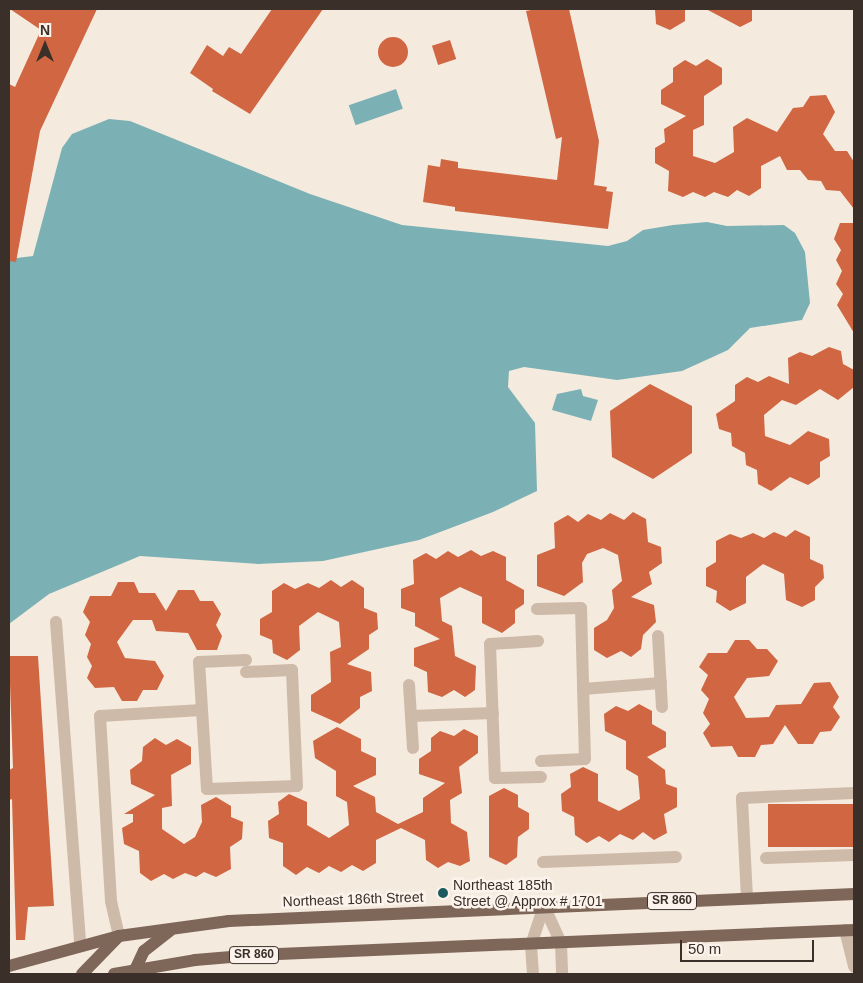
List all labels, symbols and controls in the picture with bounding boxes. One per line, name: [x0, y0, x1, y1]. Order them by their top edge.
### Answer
north arrow: [20, 20, 70, 70]
text: N: [40, 22, 50, 38]
place label: Northeast 185th Street @ Approx # 1701: [453, 877, 603, 910]
marker: Northeast 185th Street @ Approx # 1701: [437, 887, 449, 899]
street label: Northeast 186th Street: [282, 888, 424, 910]
road number: SR 860: [646, 891, 698, 910]
scale bar: [683, 930, 817, 962]
text: 50 m: [688, 940, 721, 957]
road number: SR 860: [228, 946, 280, 964]

